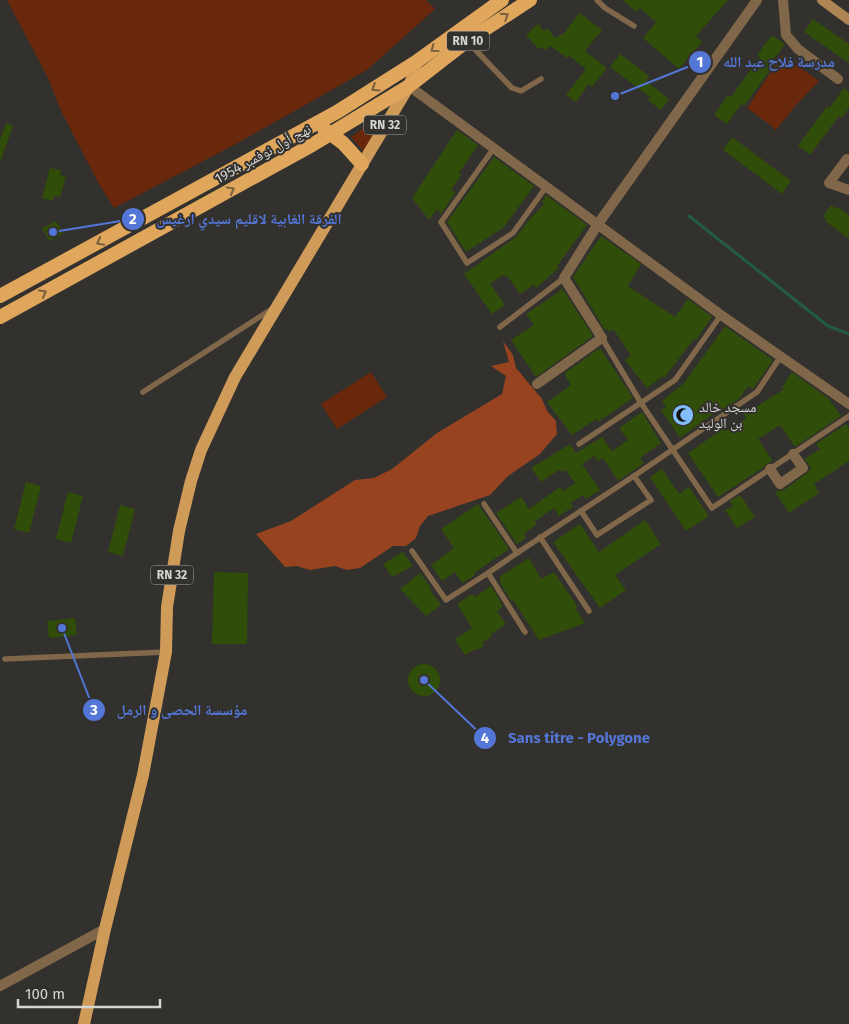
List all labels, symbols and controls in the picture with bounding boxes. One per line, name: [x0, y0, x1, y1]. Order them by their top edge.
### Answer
one-way arrow: [499, 13, 508, 22]
road number: RN 10: [447, 31, 489, 50]
one-way arrow: [430, 43, 440, 52]
callout: مدرسة فلاح عبد الله: [688, 47, 844, 77]
text: 1: [697, 53, 703, 71]
text: مدرسة فلاح عبد الله: [723, 53, 835, 71]
one-way arrow: [371, 82, 380, 92]
road number: RN 32: [364, 116, 406, 134]
street label: نهج أول نوفمبر 1954: [212, 120, 315, 188]
one-way arrow: [226, 186, 235, 196]
callout: الفرقة الغابية لاقليم سيدي ارغيس: [121, 204, 351, 234]
text: 2: [129, 210, 137, 228]
text: الفرقة الغابية لاقليم سيدي ارغيس: [156, 210, 342, 231]
one-way arrow: [96, 236, 105, 246]
one-way arrow: [37, 289, 46, 299]
place label: مسجد خالد بن الوليد: [699, 399, 756, 432]
mosque icon: مسجد خالد بن الوليد: [671, 403, 695, 427]
road number: RN 32: [151, 566, 193, 584]
callout: مؤسسة الحصى و الرمل: [82, 695, 258, 725]
text: 3: [89, 701, 98, 719]
text: مؤسسة الحصى و الرمل: [117, 701, 247, 719]
callout: Sans titre - Polygone: [473, 723, 660, 753]
text: 4: [481, 729, 490, 747]
text: Sans titre - Polygone: [508, 729, 650, 747]
scale bar: [18, 976, 160, 1008]
text: 100 m: [25, 985, 65, 1003]

